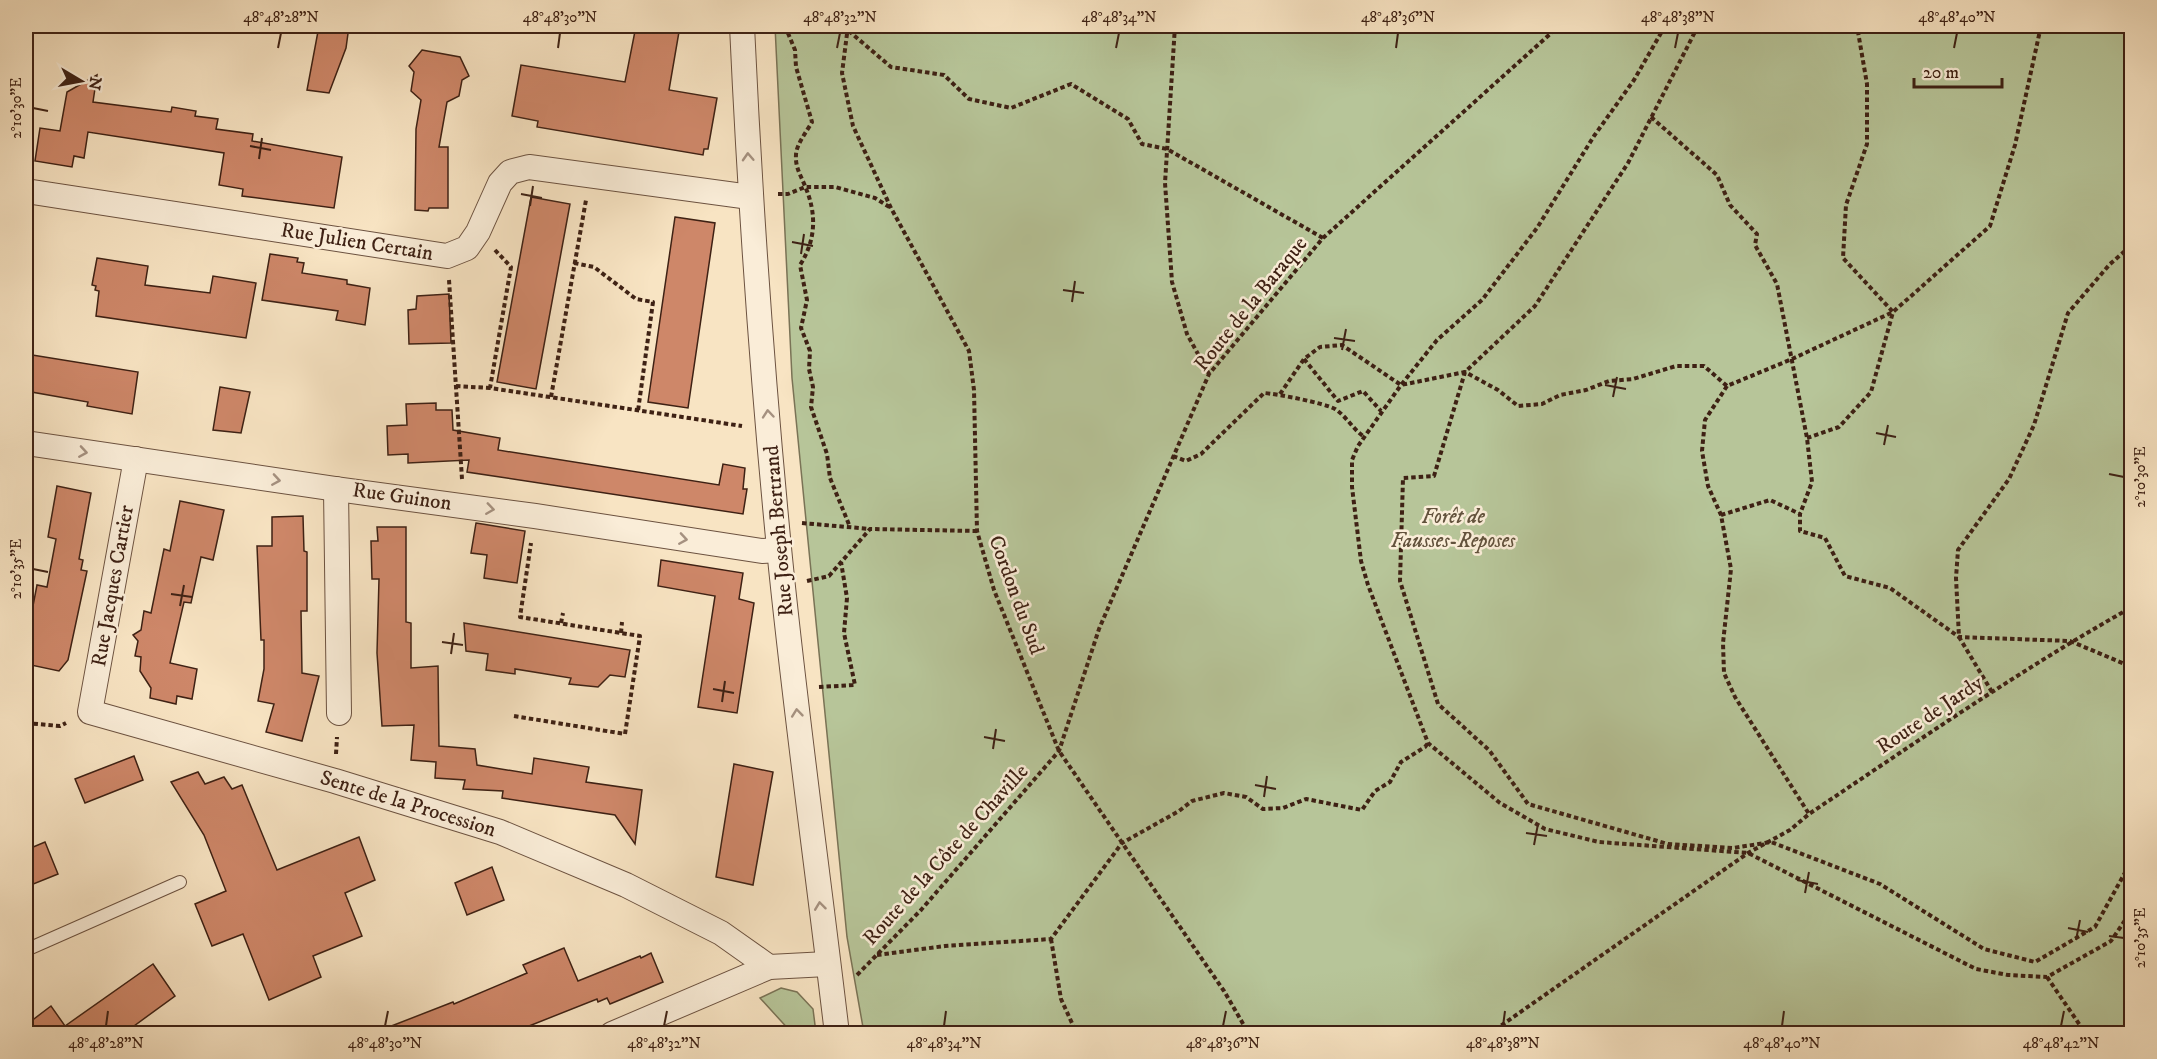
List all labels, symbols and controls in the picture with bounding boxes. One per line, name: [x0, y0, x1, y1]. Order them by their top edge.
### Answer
text: 48°48'28"N: [243, 8, 319, 27]
text: 48°48'30"N: [523, 8, 597, 27]
text: 48°48'32"N: [803, 8, 877, 27]
text: 48°48'34"N: [1082, 8, 1156, 27]
text: 48°48'36"N: [1361, 8, 1435, 27]
text: 48°48'38"N: [1641, 8, 1715, 27]
text: 48°48'40"N: [1918, 8, 1996, 27]
north arrow: [51, 51, 111, 111]
scale bar: [1914, 51, 2002, 89]
text: 20 m: [1923, 62, 1959, 84]
text: N: [84, 75, 106, 92]
text: 2°10'30"E: [7, 77, 26, 139]
one-way arrow: [742, 152, 754, 161]
street label: Rue Julien Certain: [279, 217, 435, 267]
street label: Route de la Baraque: [1189, 231, 1313, 377]
one-way arrow: [762, 410, 775, 419]
street label: Rue Joseph Bertrand: [759, 444, 799, 618]
one-way arrow: [79, 445, 88, 457]
text: 2°10'30"E: [2131, 446, 2150, 508]
one-way arrow: [272, 473, 281, 485]
street label: Rue Guinon: [351, 477, 453, 517]
street label: Rue Jacques Cartier: [86, 503, 140, 669]
one-way arrow: [486, 503, 495, 515]
park label: Forêt de Fausses-Reposes: [1391, 504, 1516, 554]
one-way arrow: [678, 532, 688, 545]
street label: Cordon du Sud: [982, 532, 1050, 659]
text: 2°10'35"E: [7, 538, 26, 599]
street label: Route de Jardy: [1872, 669, 1989, 760]
one-way arrow: [791, 708, 804, 717]
street label: Route de la Côte de Chaville: [858, 759, 1035, 951]
street label: Sente de la Procession: [317, 765, 499, 843]
one-way arrow: [815, 902, 827, 911]
text: 2°10'35"E: [2131, 907, 2150, 968]
text: 48°48'28"N: [68, 1034, 144, 1053]
text: 48°48'30"N: [348, 1034, 422, 1053]
text: 48°48'32"N: [627, 1034, 701, 1053]
text: 48°48'34"N: [907, 1034, 981, 1053]
text: 48°48'36"N: [1186, 1034, 1260, 1053]
text: 48°48'38"N: [1466, 1034, 1540, 1053]
text: 48°48'40"N: [1743, 1034, 1821, 1053]
text: 48°48'42"N: [2023, 1034, 2099, 1053]

